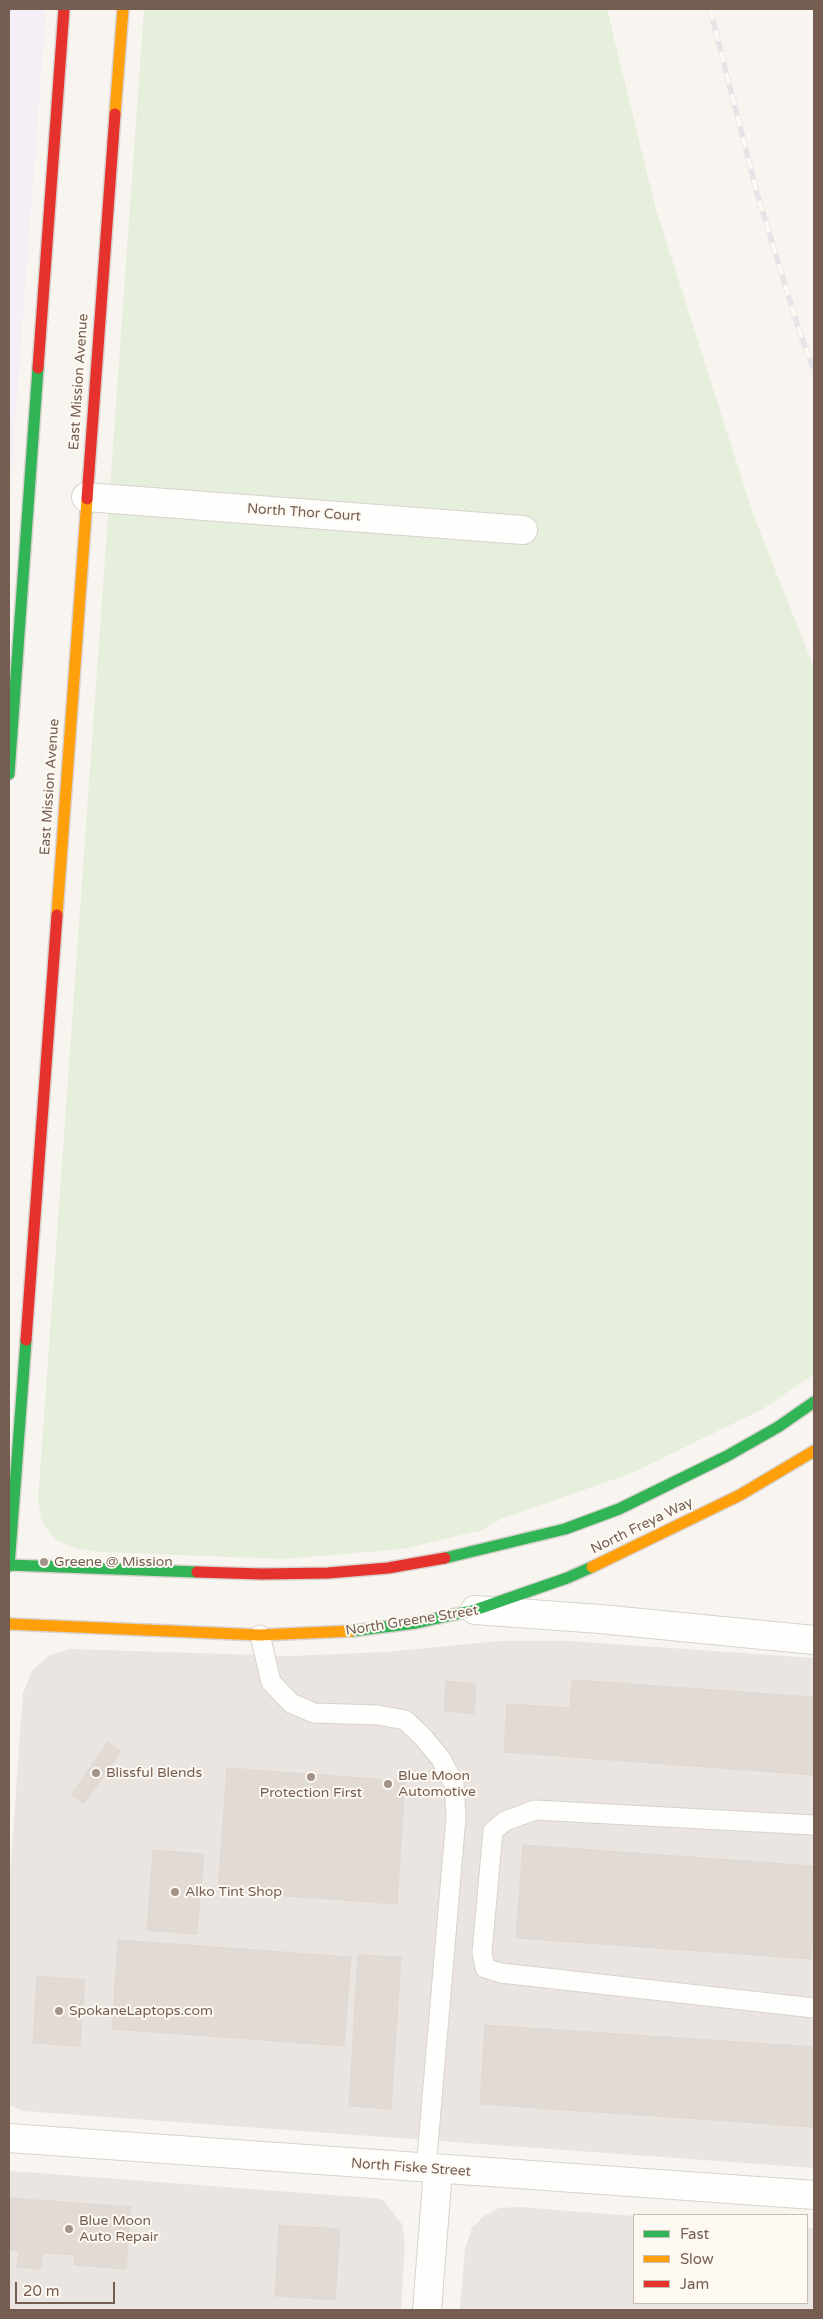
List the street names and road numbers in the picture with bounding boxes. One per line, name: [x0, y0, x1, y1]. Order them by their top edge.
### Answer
street label: East Mission Avenue: [66, 313, 92, 451]
street label: North Thor Court: [246, 501, 362, 525]
street label: East Mission Avenue: [37, 718, 63, 856]
street label: North Freya Way: [588, 1494, 696, 1558]
street label: North Greene Street: [344, 1602, 480, 1640]
street label: North Fiske Street: [351, 2155, 471, 2181]

